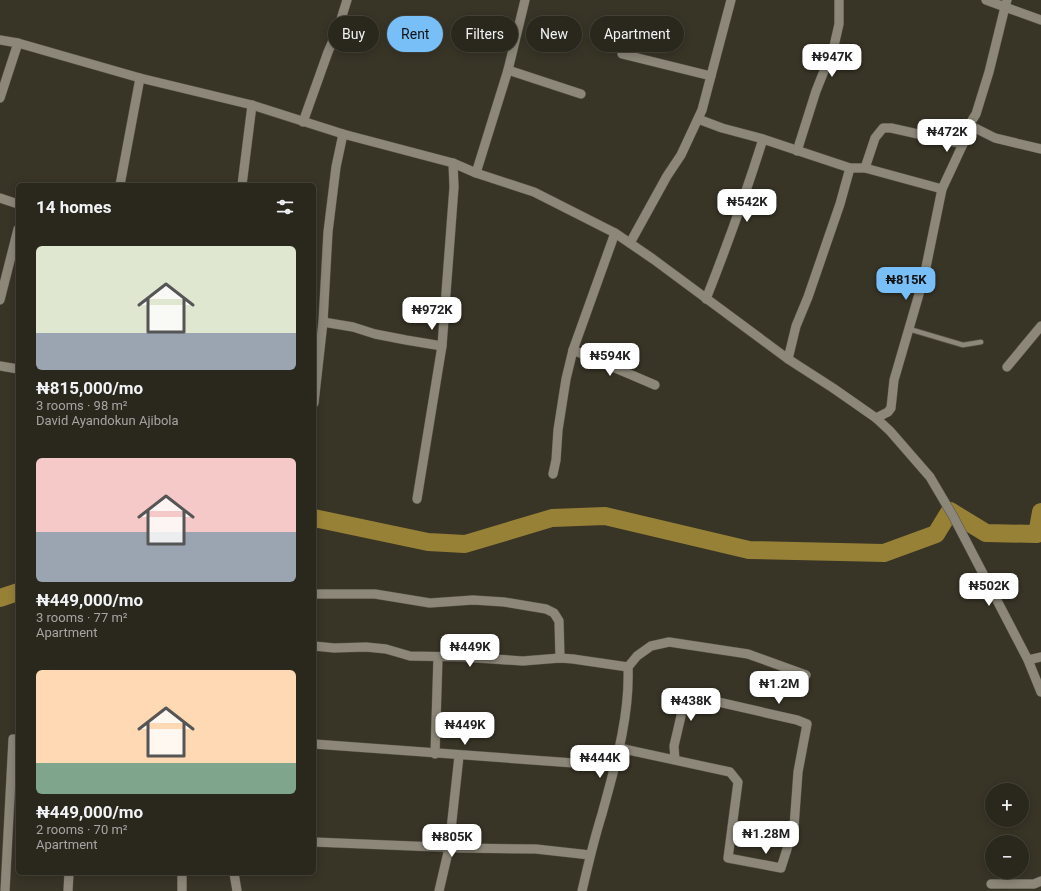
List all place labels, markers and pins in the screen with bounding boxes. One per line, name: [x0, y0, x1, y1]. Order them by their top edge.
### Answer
pin: ₦947K: [804, 44, 860, 78]
pin: ₦472K: [919, 119, 975, 153]
pin: ₦542K: [719, 189, 775, 223]
pin: ₦815K: [878, 267, 934, 301]
pin: ₦972K: [404, 297, 460, 331]
pin: ₦594K: [582, 343, 638, 377]
pin: ₦502K: [961, 573, 1017, 607]
pin: ₦449K: [442, 634, 498, 668]
pin: ₦1.2M: [751, 671, 807, 705]
pin: ₦438K: [663, 688, 719, 722]
pin: ₦449K: [437, 712, 493, 746]
pin: ₦444K: [572, 745, 628, 779]
pin: ₦1.28M: [733, 821, 799, 855]
pin: ₦805K: [424, 824, 480, 858]

